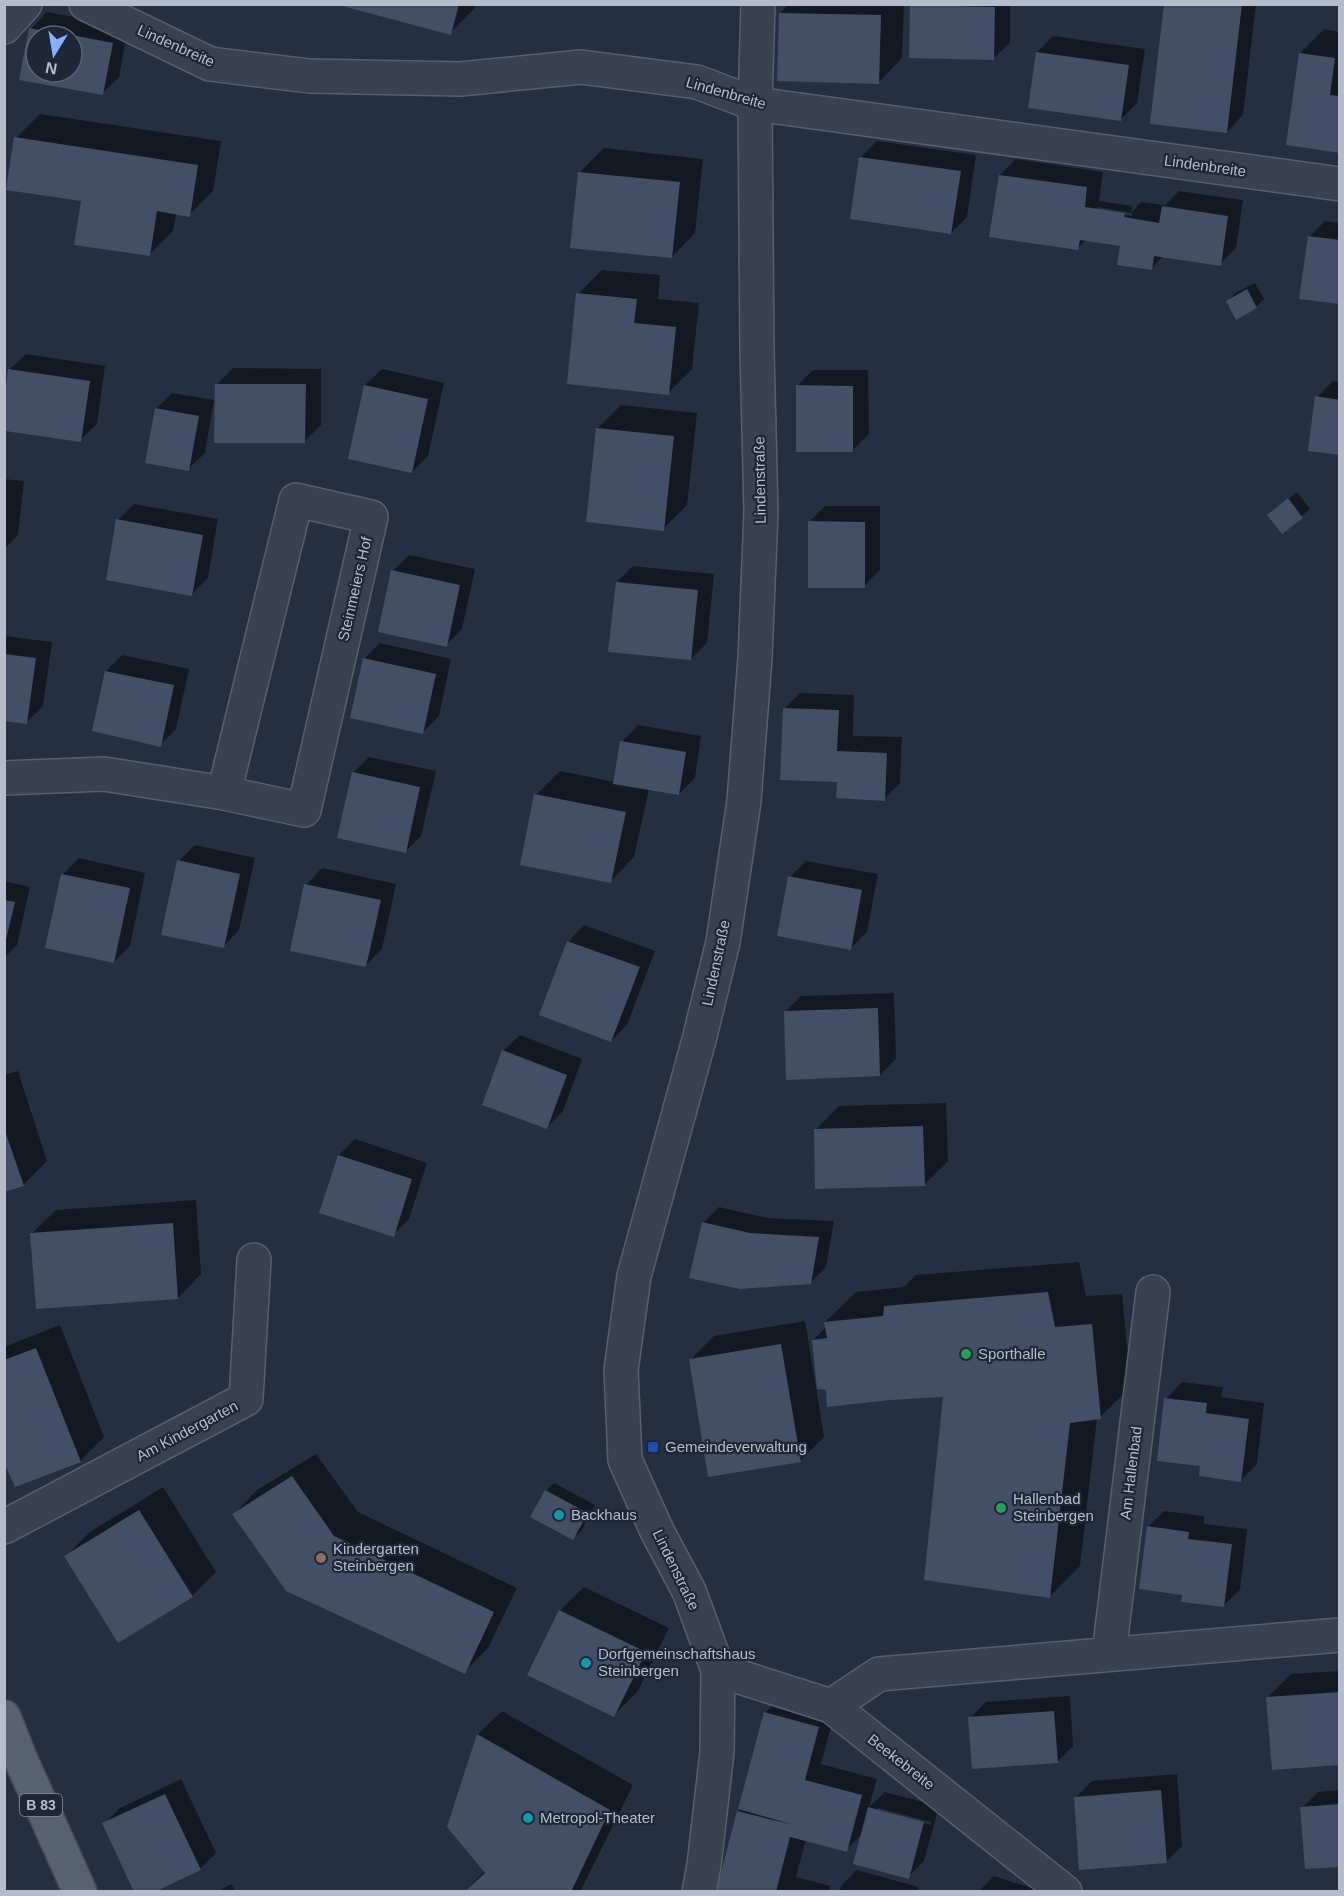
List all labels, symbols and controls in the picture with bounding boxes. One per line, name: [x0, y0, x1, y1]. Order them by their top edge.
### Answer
street label: Lindenbreite: [135, 21, 217, 70]
north arrow: [24, 24, 84, 84]
text: N: [44, 59, 59, 78]
street label: Lindenbreite: [684, 73, 768, 112]
street label: Lindenbreite: [1163, 151, 1247, 180]
street label: Lindenstraße: [750, 436, 769, 524]
street label: Steinmeiers Hof: [334, 534, 375, 643]
street label: Lindenstraße: [698, 918, 733, 1007]
place label: Sporthalle: [978, 1345, 1046, 1362]
marker: Sporthalle: [959, 1347, 973, 1361]
street label: Am Kindergarten: [133, 1397, 240, 1464]
street label: Am Hallenbad: [1116, 1425, 1145, 1521]
place label: Gemeindeverwaltung: [665, 1438, 807, 1455]
marker: Gemeindeverwaltung: [646, 1440, 660, 1454]
place label: Hallenbad Steinbergen: [1013, 1490, 1094, 1524]
marker: Hallenbad Steinbergen: [994, 1501, 1008, 1515]
place label: Backhaus: [571, 1506, 637, 1523]
marker: Backhaus: [552, 1508, 566, 1522]
street label: Lindenstraße: [650, 1527, 703, 1613]
place label: Kindergarten Steinbergen: [333, 1540, 419, 1574]
marker: Kindergarten Steinbergen: [314, 1551, 328, 1565]
place label: Dorfgemeinschaftshaus Steinbergen: [598, 1645, 756, 1679]
marker: Dorfgemeinschaftshaus Steinbergen: [579, 1656, 593, 1670]
street label: Beekebreite: [865, 1730, 938, 1793]
road number: B 83: [20, 1794, 62, 1816]
place label: Metropol-Theater: [540, 1809, 655, 1826]
marker: Metropol-Theater: [521, 1811, 535, 1825]

